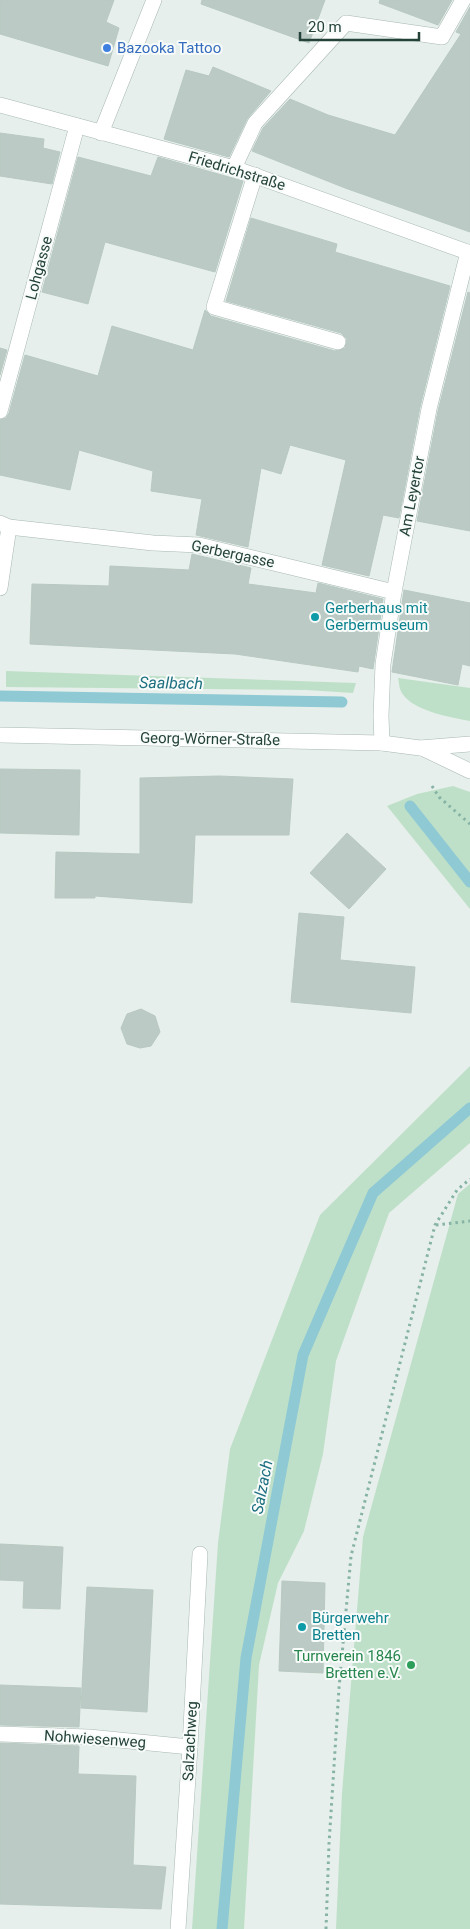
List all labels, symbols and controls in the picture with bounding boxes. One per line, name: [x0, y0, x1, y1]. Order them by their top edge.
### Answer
scale bar: [300, 10, 419, 42]
text: 20 m: [308, 18, 342, 36]
place label: Bazooka Tattoo: [117, 39, 221, 57]
marker: Bazooka Tattoo: [101, 42, 113, 54]
street label: Friedrichstraße: [186, 148, 288, 194]
street label: Lohgasse: [22, 234, 56, 302]
street label: Am Leyertor: [395, 454, 429, 538]
street label: Gerbergasse: [190, 536, 276, 572]
place label: Gerberhaus mit Gerbermuseum: [325, 599, 428, 634]
marker: Gerberhaus mit Gerbermuseum: [309, 611, 321, 623]
water label: Saalbach: [139, 673, 203, 693]
street label: Georg-Wörner-Straße: [140, 729, 280, 749]
water label: Salzach: [247, 1459, 277, 1515]
place label: Bürgerwehr Bretten: [312, 1609, 389, 1644]
marker: Bürgerwehr Bretten: [296, 1621, 308, 1633]
place label: Turnverein 1846 Bretten e.V.: [294, 1647, 401, 1682]
marker: Turnverein 1846 Bretten e.V.: [405, 1659, 417, 1671]
street label: Salzachweg: [179, 1701, 201, 1781]
street label: Nohwiesenweg: [43, 1726, 147, 1752]

